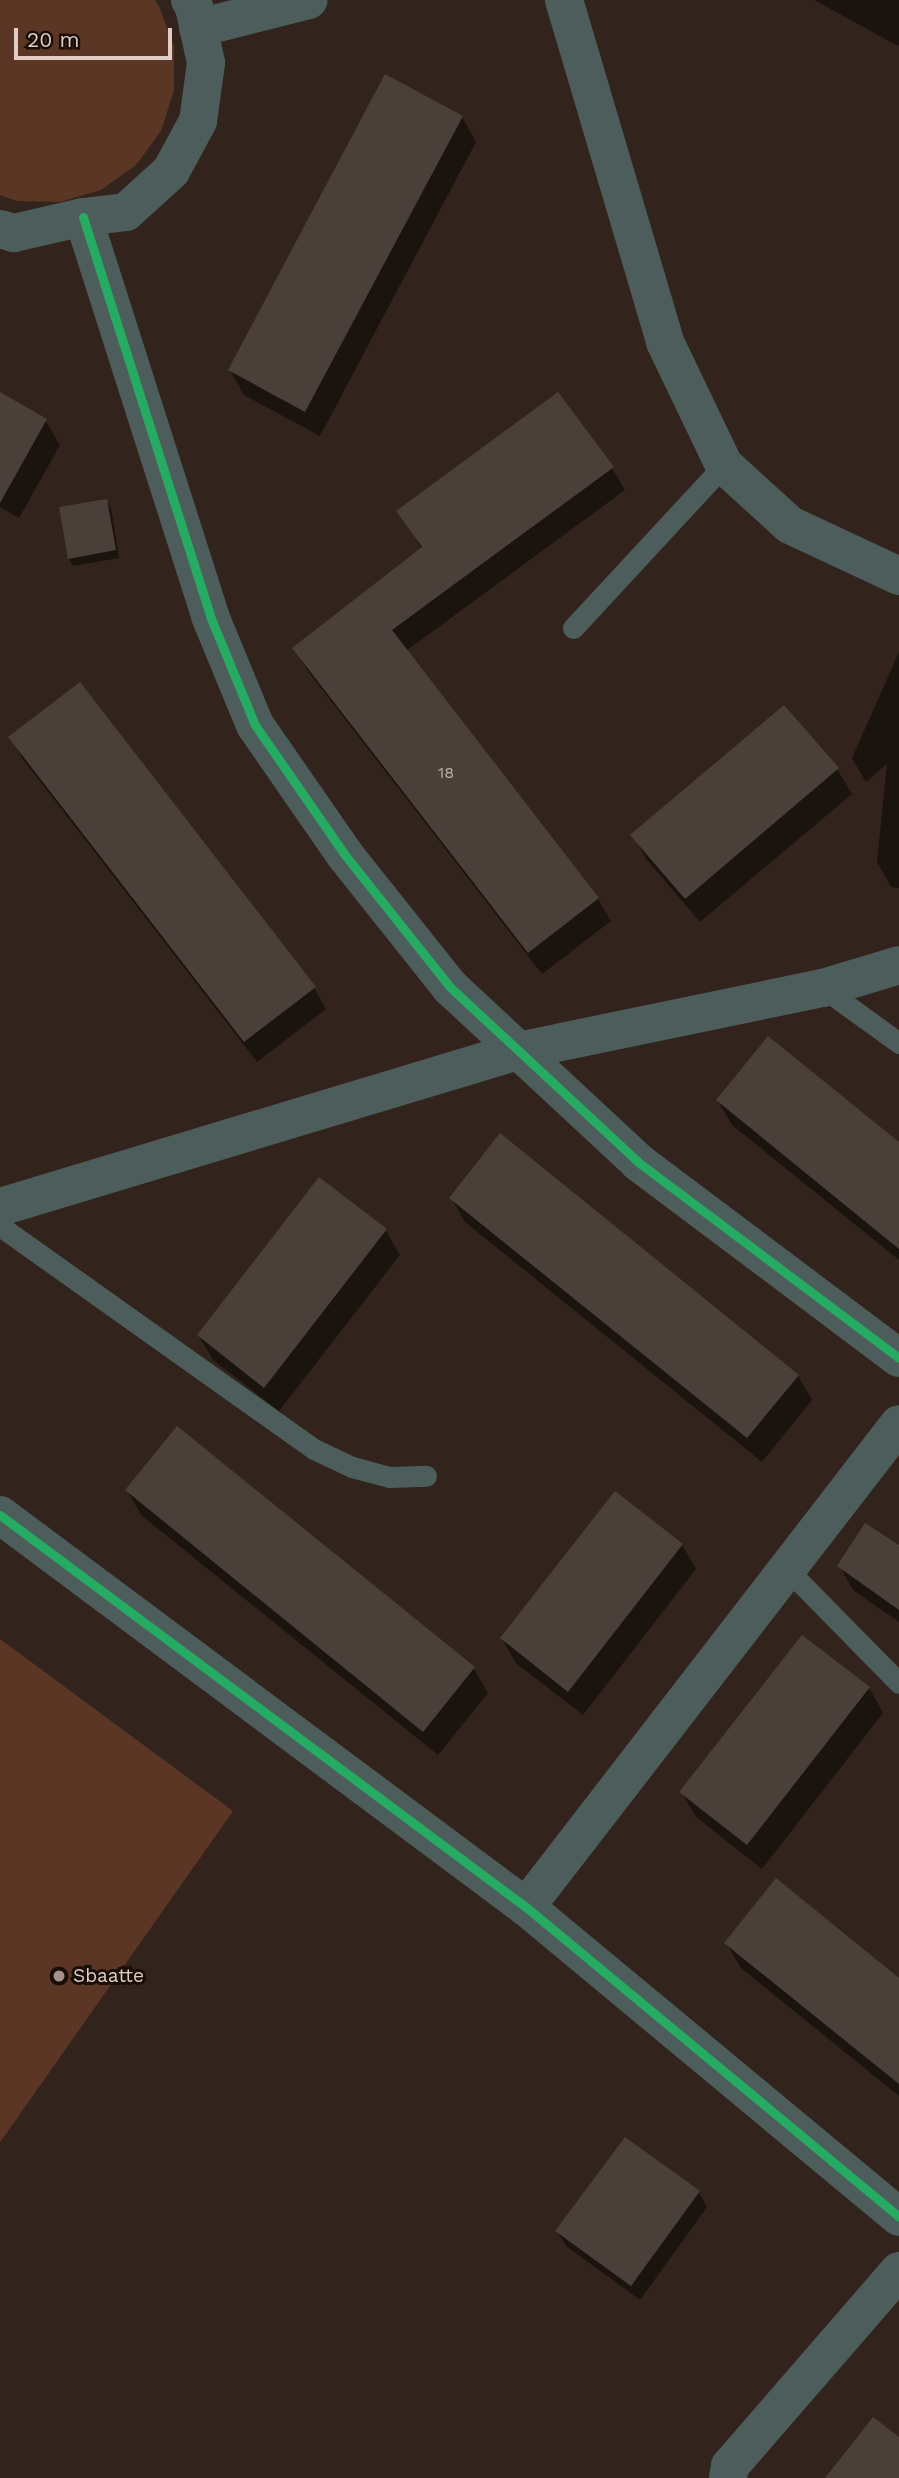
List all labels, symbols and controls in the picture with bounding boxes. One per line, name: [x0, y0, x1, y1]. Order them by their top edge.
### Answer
scale bar: [18, 14, 175, 58]
text: 20 m: [27, 27, 79, 52]
house number: 18: [438, 763, 454, 783]
place label: Sbaatte: [73, 1965, 144, 1987]
marker: Sbaatte: [51, 1968, 67, 1984]

